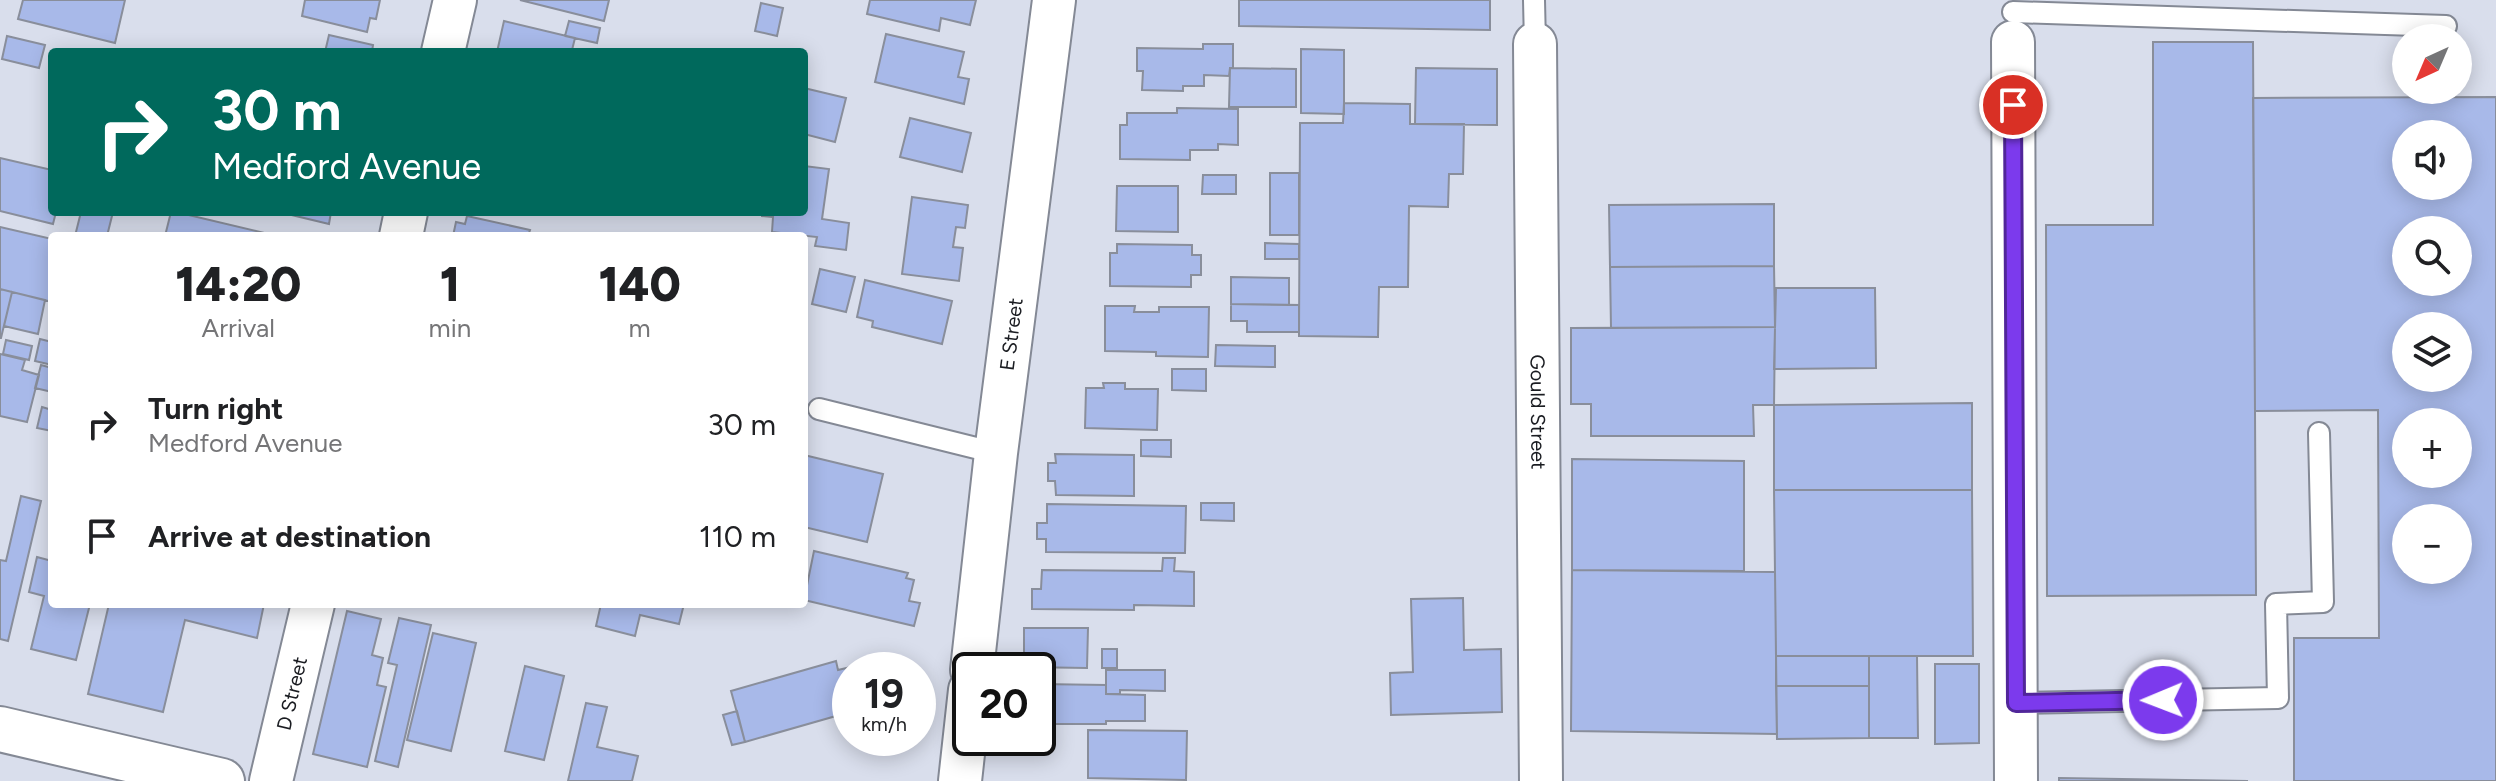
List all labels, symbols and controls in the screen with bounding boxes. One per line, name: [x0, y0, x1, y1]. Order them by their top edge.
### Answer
north arrow: [2392, 24, 2472, 104]
map controls: [2392, 24, 2472, 584]
pin: [1979, 71, 2047, 139]
text: 30 m: [212, 77, 342, 144]
icon: right: [80, 80, 184, 184]
icon: arrive: [1991, 83, 2035, 127]
button: sound: [2392, 120, 2472, 200]
text: Medford Avenue: [212, 145, 481, 188]
button: search: [2392, 216, 2472, 296]
text: 14:20: [175, 255, 301, 313]
text: 1: [440, 255, 460, 313]
text: 140: [598, 255, 681, 313]
street label: E Street: [995, 297, 1028, 372]
text: Arrival: [202, 312, 275, 344]
text: min: [429, 312, 471, 344]
text: m: [629, 312, 651, 344]
button: layers: [2392, 312, 2472, 392]
street label: Gould Street: [1526, 354, 1550, 470]
text: Turn right: [148, 390, 283, 427]
icon: right: [80, 402, 124, 446]
text: 30 m: [708, 406, 776, 443]
button: +: [2392, 408, 2472, 488]
text: Medford Avenue: [148, 427, 342, 459]
button: −: [2392, 504, 2472, 584]
icon: arrive: [80, 514, 124, 558]
text: Arrive at destination: [148, 518, 431, 555]
text: 110 m: [699, 518, 776, 555]
speed limit sign: 20: [952, 652, 1056, 756]
street label: D Street: [271, 654, 312, 733]
position arrow: [2121, 658, 2205, 742]
text: 19: [864, 670, 904, 718]
text: km/h: [861, 712, 907, 736]

